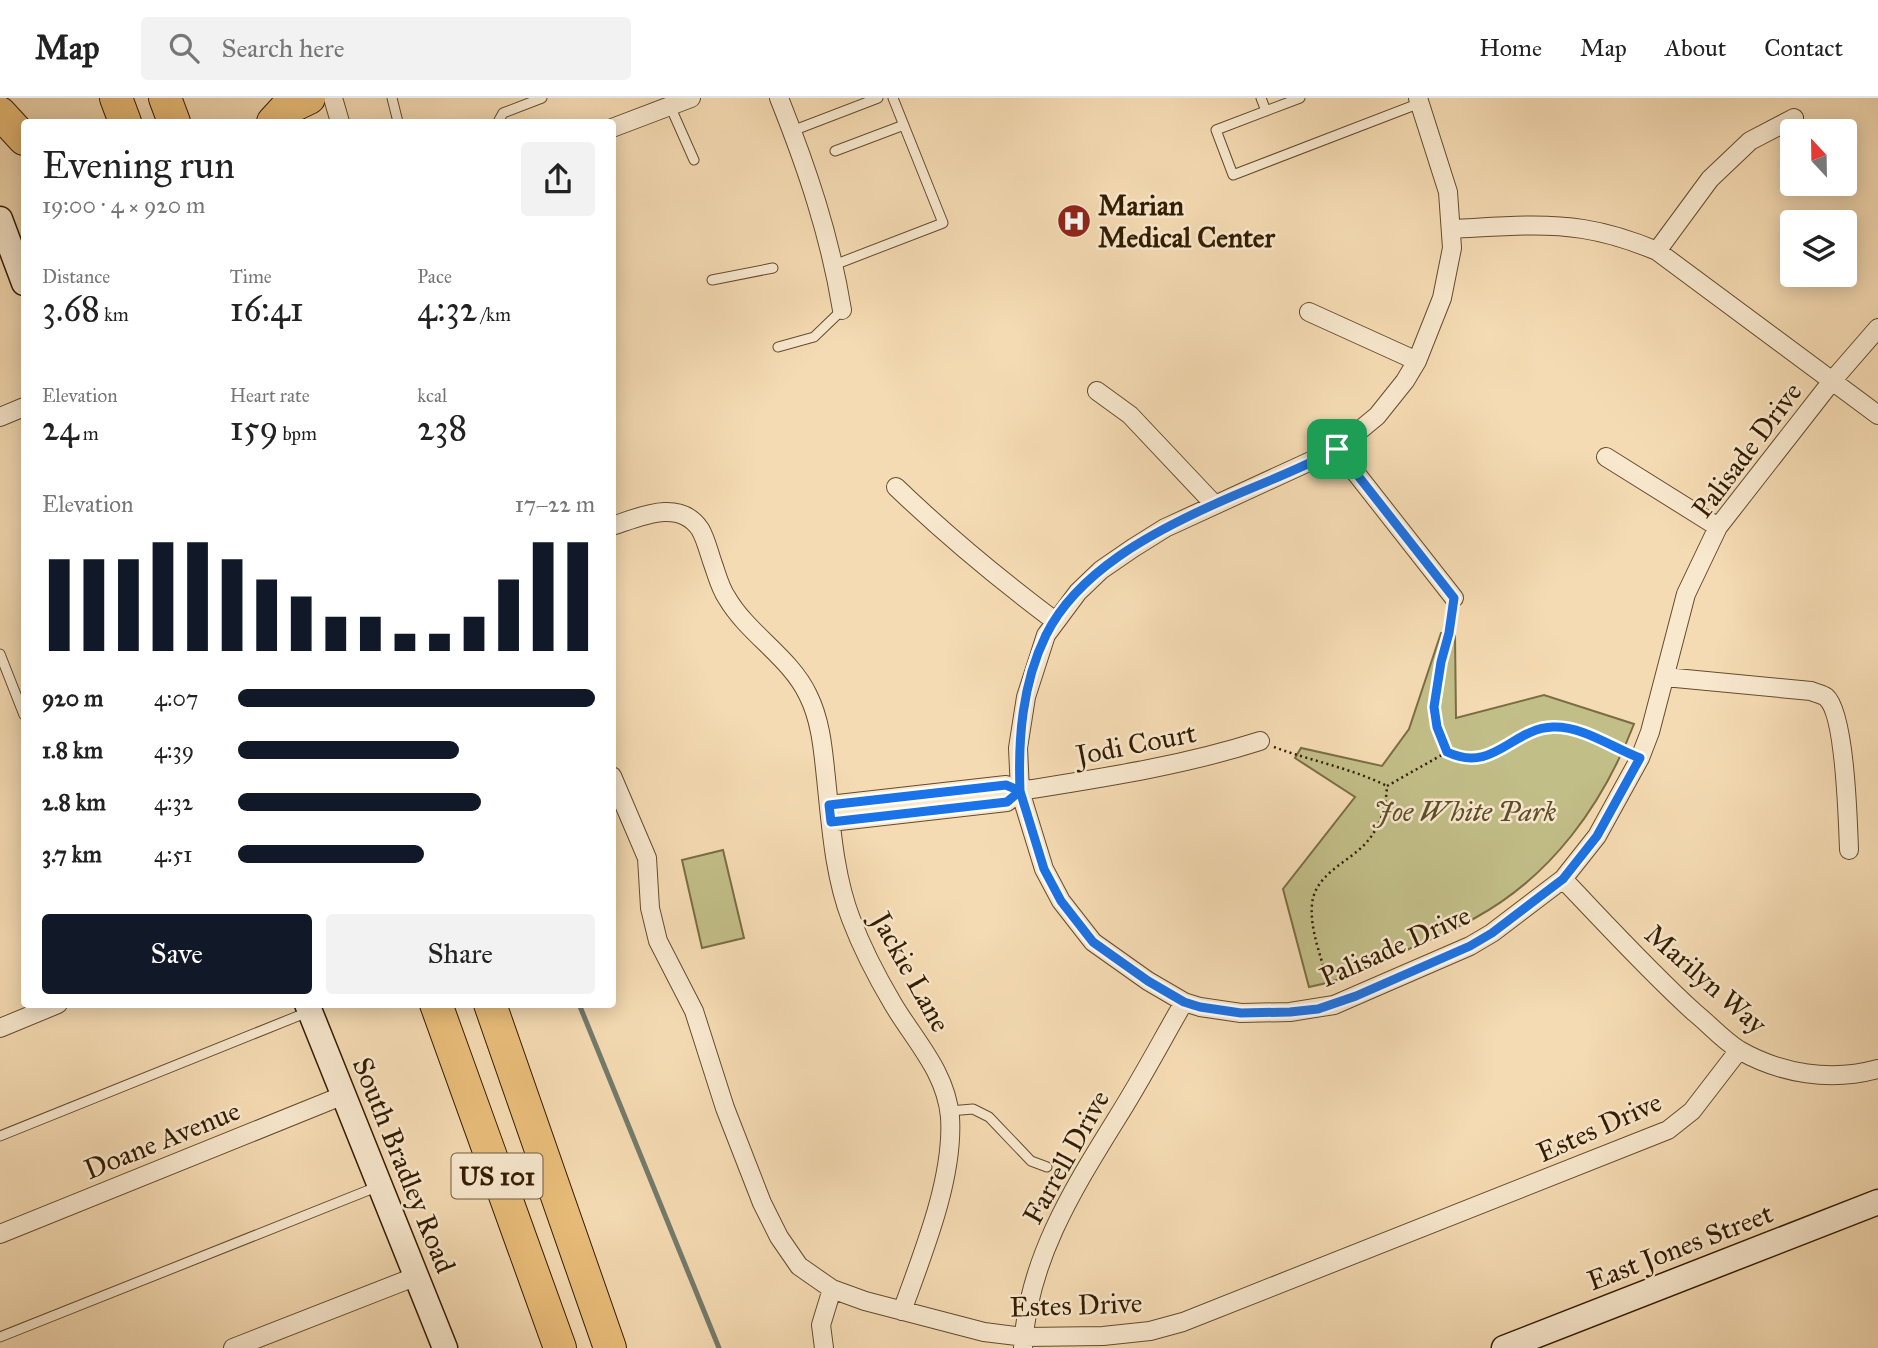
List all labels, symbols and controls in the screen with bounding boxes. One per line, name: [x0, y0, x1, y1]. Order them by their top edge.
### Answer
search box: [141, 17, 631, 80]
text: Map: [35, 28, 99, 68]
icon: search: [165, 29, 203, 67]
text: Search here: [221, 32, 345, 64]
text: Home: [1479, 33, 1542, 63]
text: Map: [1580, 33, 1627, 63]
text: About: [1665, 33, 1726, 63]
text: Contact: [1764, 33, 1843, 63]
north arrow: [1780, 119, 1857, 196]
map controls: [1780, 119, 1857, 287]
text: Evening run: [42, 142, 235, 188]
button: share: [521, 142, 595, 216]
place label: Marian Medical Center: [1098, 188, 1275, 255]
text: 19:00 · 4 × 920 m: [42, 191, 205, 219]
hospital icon: Marian Medical Center: [1055, 202, 1093, 240]
button: layers: [1780, 210, 1857, 287]
text: Distance: [42, 265, 110, 288]
text: Time: [230, 265, 272, 288]
text: Pace: [417, 265, 452, 288]
text: 3.68: [42, 288, 100, 331]
text: 16:41: [230, 288, 303, 331]
text: 4:32: [417, 288, 477, 331]
text: km: [100, 303, 129, 326]
text: /km: [477, 303, 511, 326]
street label: Palisade Drive: [1685, 375, 1809, 525]
text: Elevation: [42, 384, 117, 407]
text: Heart rate: [230, 384, 310, 407]
text: kcal: [417, 384, 447, 407]
text: 24: [42, 407, 79, 450]
text: 159: [230, 407, 278, 450]
text: 238: [417, 407, 467, 450]
pin: [1307, 419, 1367, 479]
text: m: [79, 422, 99, 445]
text: bpm: [278, 422, 317, 445]
icon: arrive: [1318, 430, 1356, 468]
text: Elevation: [42, 490, 133, 518]
text: 17–22 m: [515, 490, 595, 518]
text: 920 m: [42, 684, 103, 712]
text: 4:07: [154, 684, 198, 712]
street label: Jodi Court: [1070, 715, 1199, 773]
text: 1.8 km: [42, 736, 103, 764]
text: 4:39: [154, 736, 194, 764]
text: 2.8 km: [42, 788, 106, 816]
text: 4:32: [154, 788, 193, 816]
park label: Joe White Park: [1372, 794, 1557, 829]
text: 3.7 km: [42, 840, 102, 868]
text: 4:51: [154, 840, 192, 868]
street label: Palisade Drive: [1314, 897, 1476, 995]
street label: Jackie Lane: [862, 903, 958, 1038]
button: Save: [42, 914, 312, 994]
button: Share: [326, 914, 595, 994]
street label: Marilyn Way: [1638, 917, 1775, 1042]
street label: South Bradley Road: [345, 1052, 463, 1278]
street label: Farrell Drive: [1015, 1084, 1117, 1230]
street label: Estes Drive: [1531, 1084, 1667, 1170]
street label: Doane Avenue: [79, 1093, 245, 1187]
road number: US 101: [452, 1154, 542, 1198]
street label: East Jones Street: [1582, 1196, 1778, 1298]
street label: Estes Drive: [1009, 1285, 1143, 1325]

